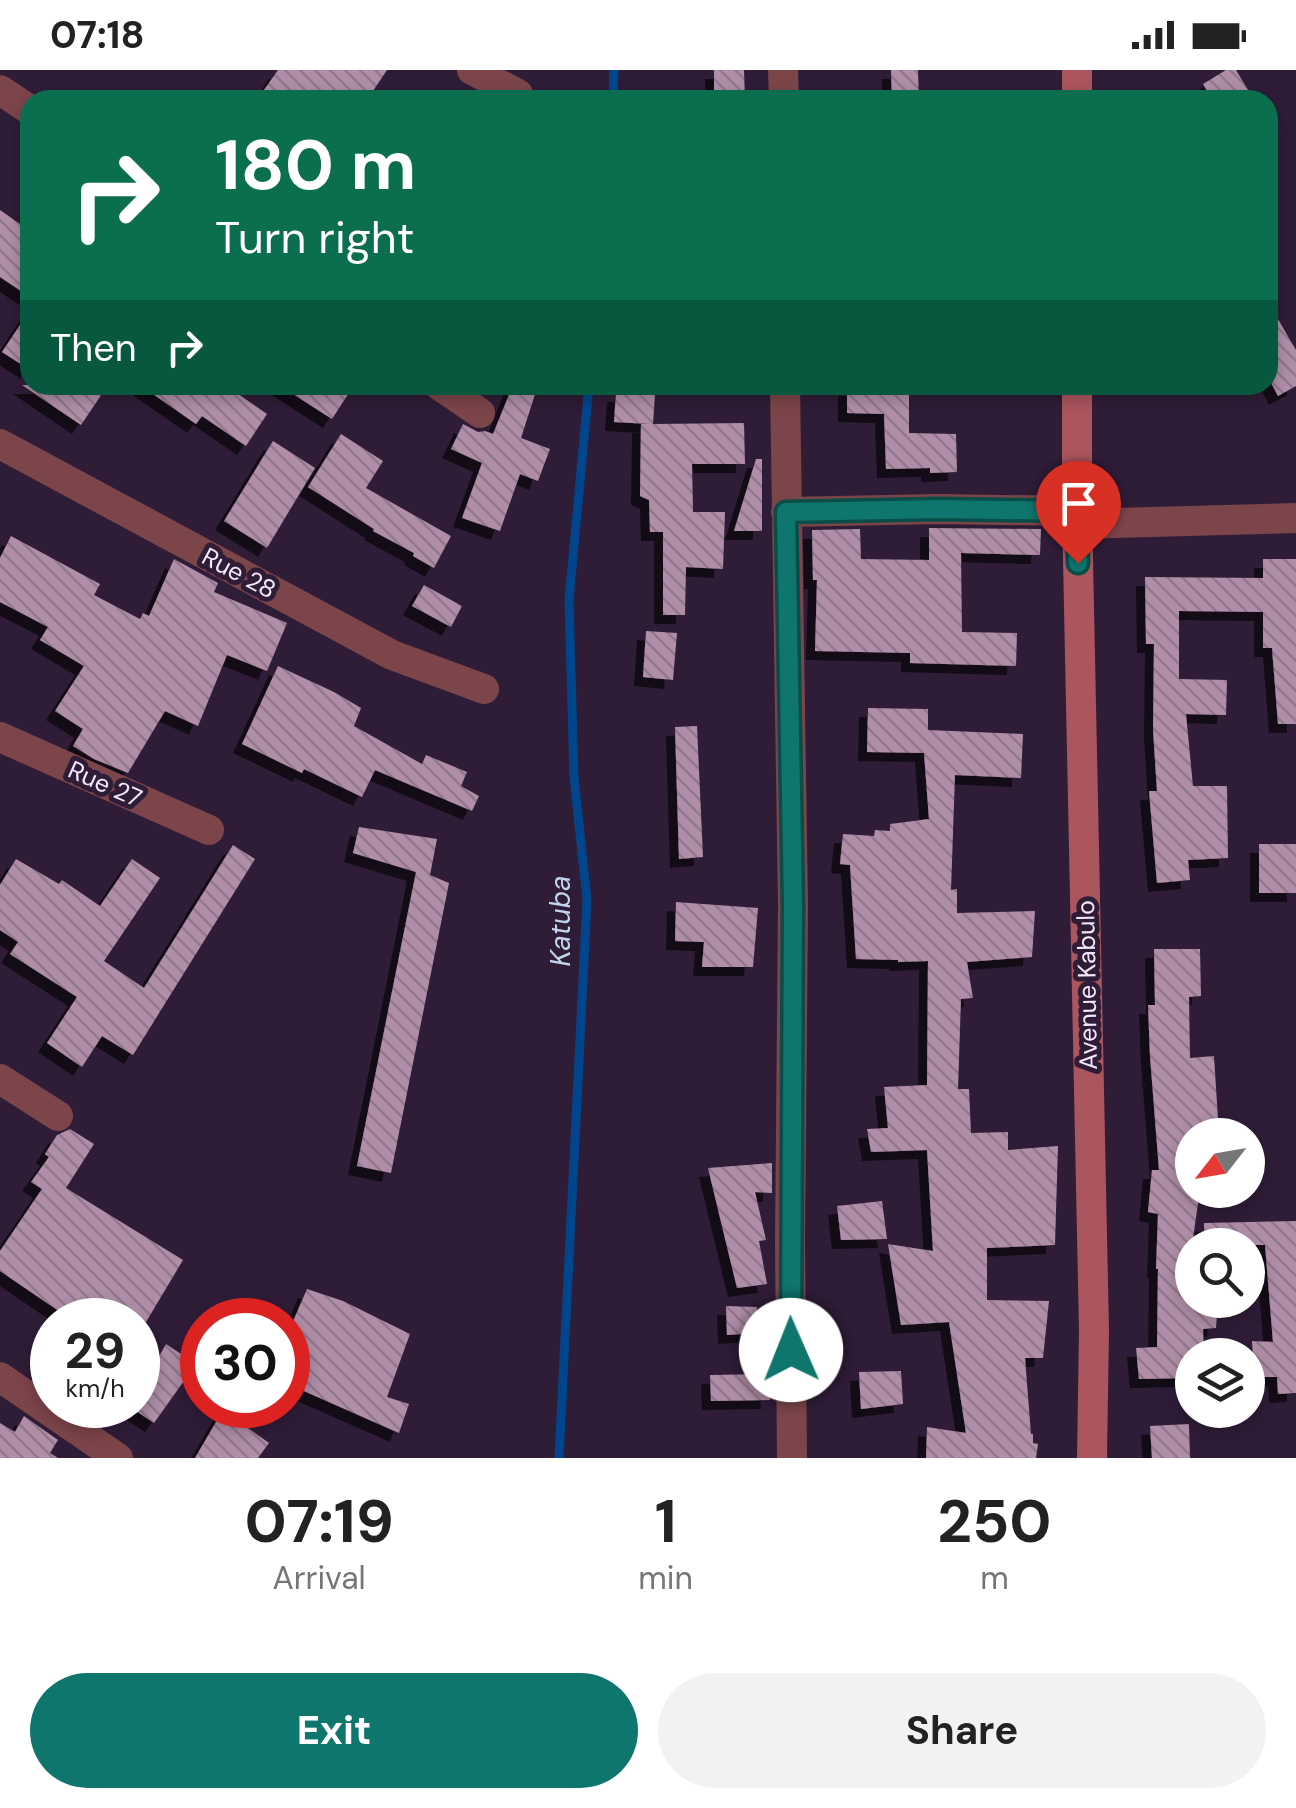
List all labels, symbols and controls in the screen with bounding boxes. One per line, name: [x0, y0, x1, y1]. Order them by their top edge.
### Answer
text: 07:18: [50, 10, 144, 60]
text: 180 m: [215, 120, 416, 211]
icon: right: [50, 130, 180, 260]
text: Turn right: [215, 208, 414, 267]
icon: right: [157, 320, 212, 375]
text: Then: [50, 323, 137, 373]
pin: [1036, 461, 1121, 564]
icon: arrive: [1051, 476, 1106, 531]
street label: Rue 28: [196, 540, 282, 606]
street label: Rue 27: [63, 753, 147, 815]
water label: Katuba: [542, 875, 579, 967]
street label: Avenue Kabulo: [1069, 900, 1105, 1070]
north arrow: [1175, 1118, 1265, 1208]
map controls: [1175, 1118, 1265, 1428]
button: search: [1175, 1228, 1265, 1318]
speed limit sign: 30: [180, 1298, 310, 1428]
position arrow: [739, 1298, 843, 1402]
text: 29: [65, 1318, 125, 1384]
button: layers: [1175, 1338, 1265, 1428]
text: km/h: [65, 1372, 125, 1405]
text: 07:19: [244, 1482, 394, 1561]
text: 1: [655, 1482, 676, 1561]
text: 250: [937, 1482, 1052, 1561]
text: Arrival: [273, 1557, 366, 1599]
text: min: [638, 1557, 693, 1599]
text: m: [980, 1557, 1009, 1599]
button: Exit: [30, 1673, 638, 1788]
button: Share: [658, 1673, 1266, 1788]

